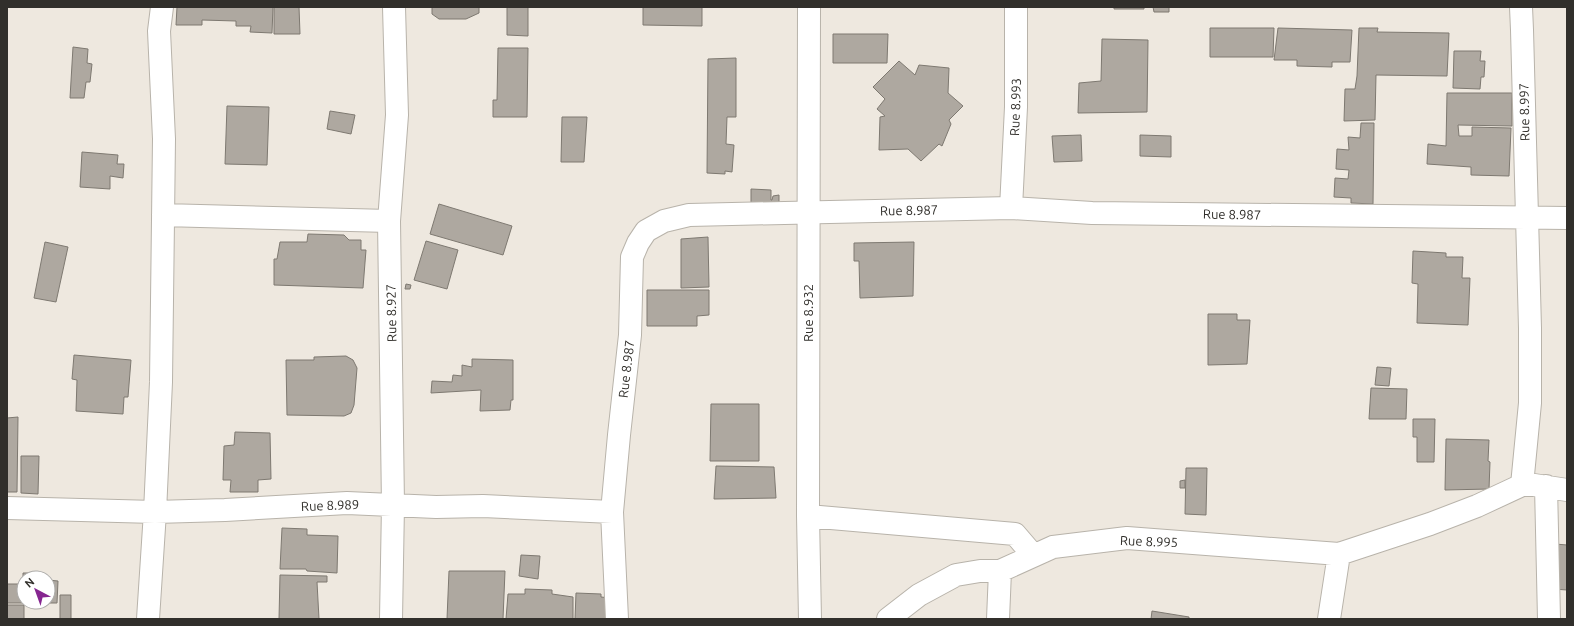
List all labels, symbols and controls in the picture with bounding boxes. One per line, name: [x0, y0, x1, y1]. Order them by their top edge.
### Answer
street label: Rue 8.993: [1007, 78, 1023, 136]
street label: Rue 8.997: [1516, 83, 1532, 141]
street label: Rue 8.987: [880, 202, 938, 218]
street label: Rue 8.987: [1203, 206, 1261, 222]
street label: Rue 8.927: [383, 284, 399, 342]
street label: Rue 8.932: [801, 284, 815, 342]
street label: Rue 8.987: [616, 339, 636, 399]
street label: Rue 8.989: [301, 497, 359, 513]
street label: Rue 8.995: [1120, 533, 1178, 549]
north arrow: [16, 570, 56, 610]
text: N: [22, 575, 36, 590]

